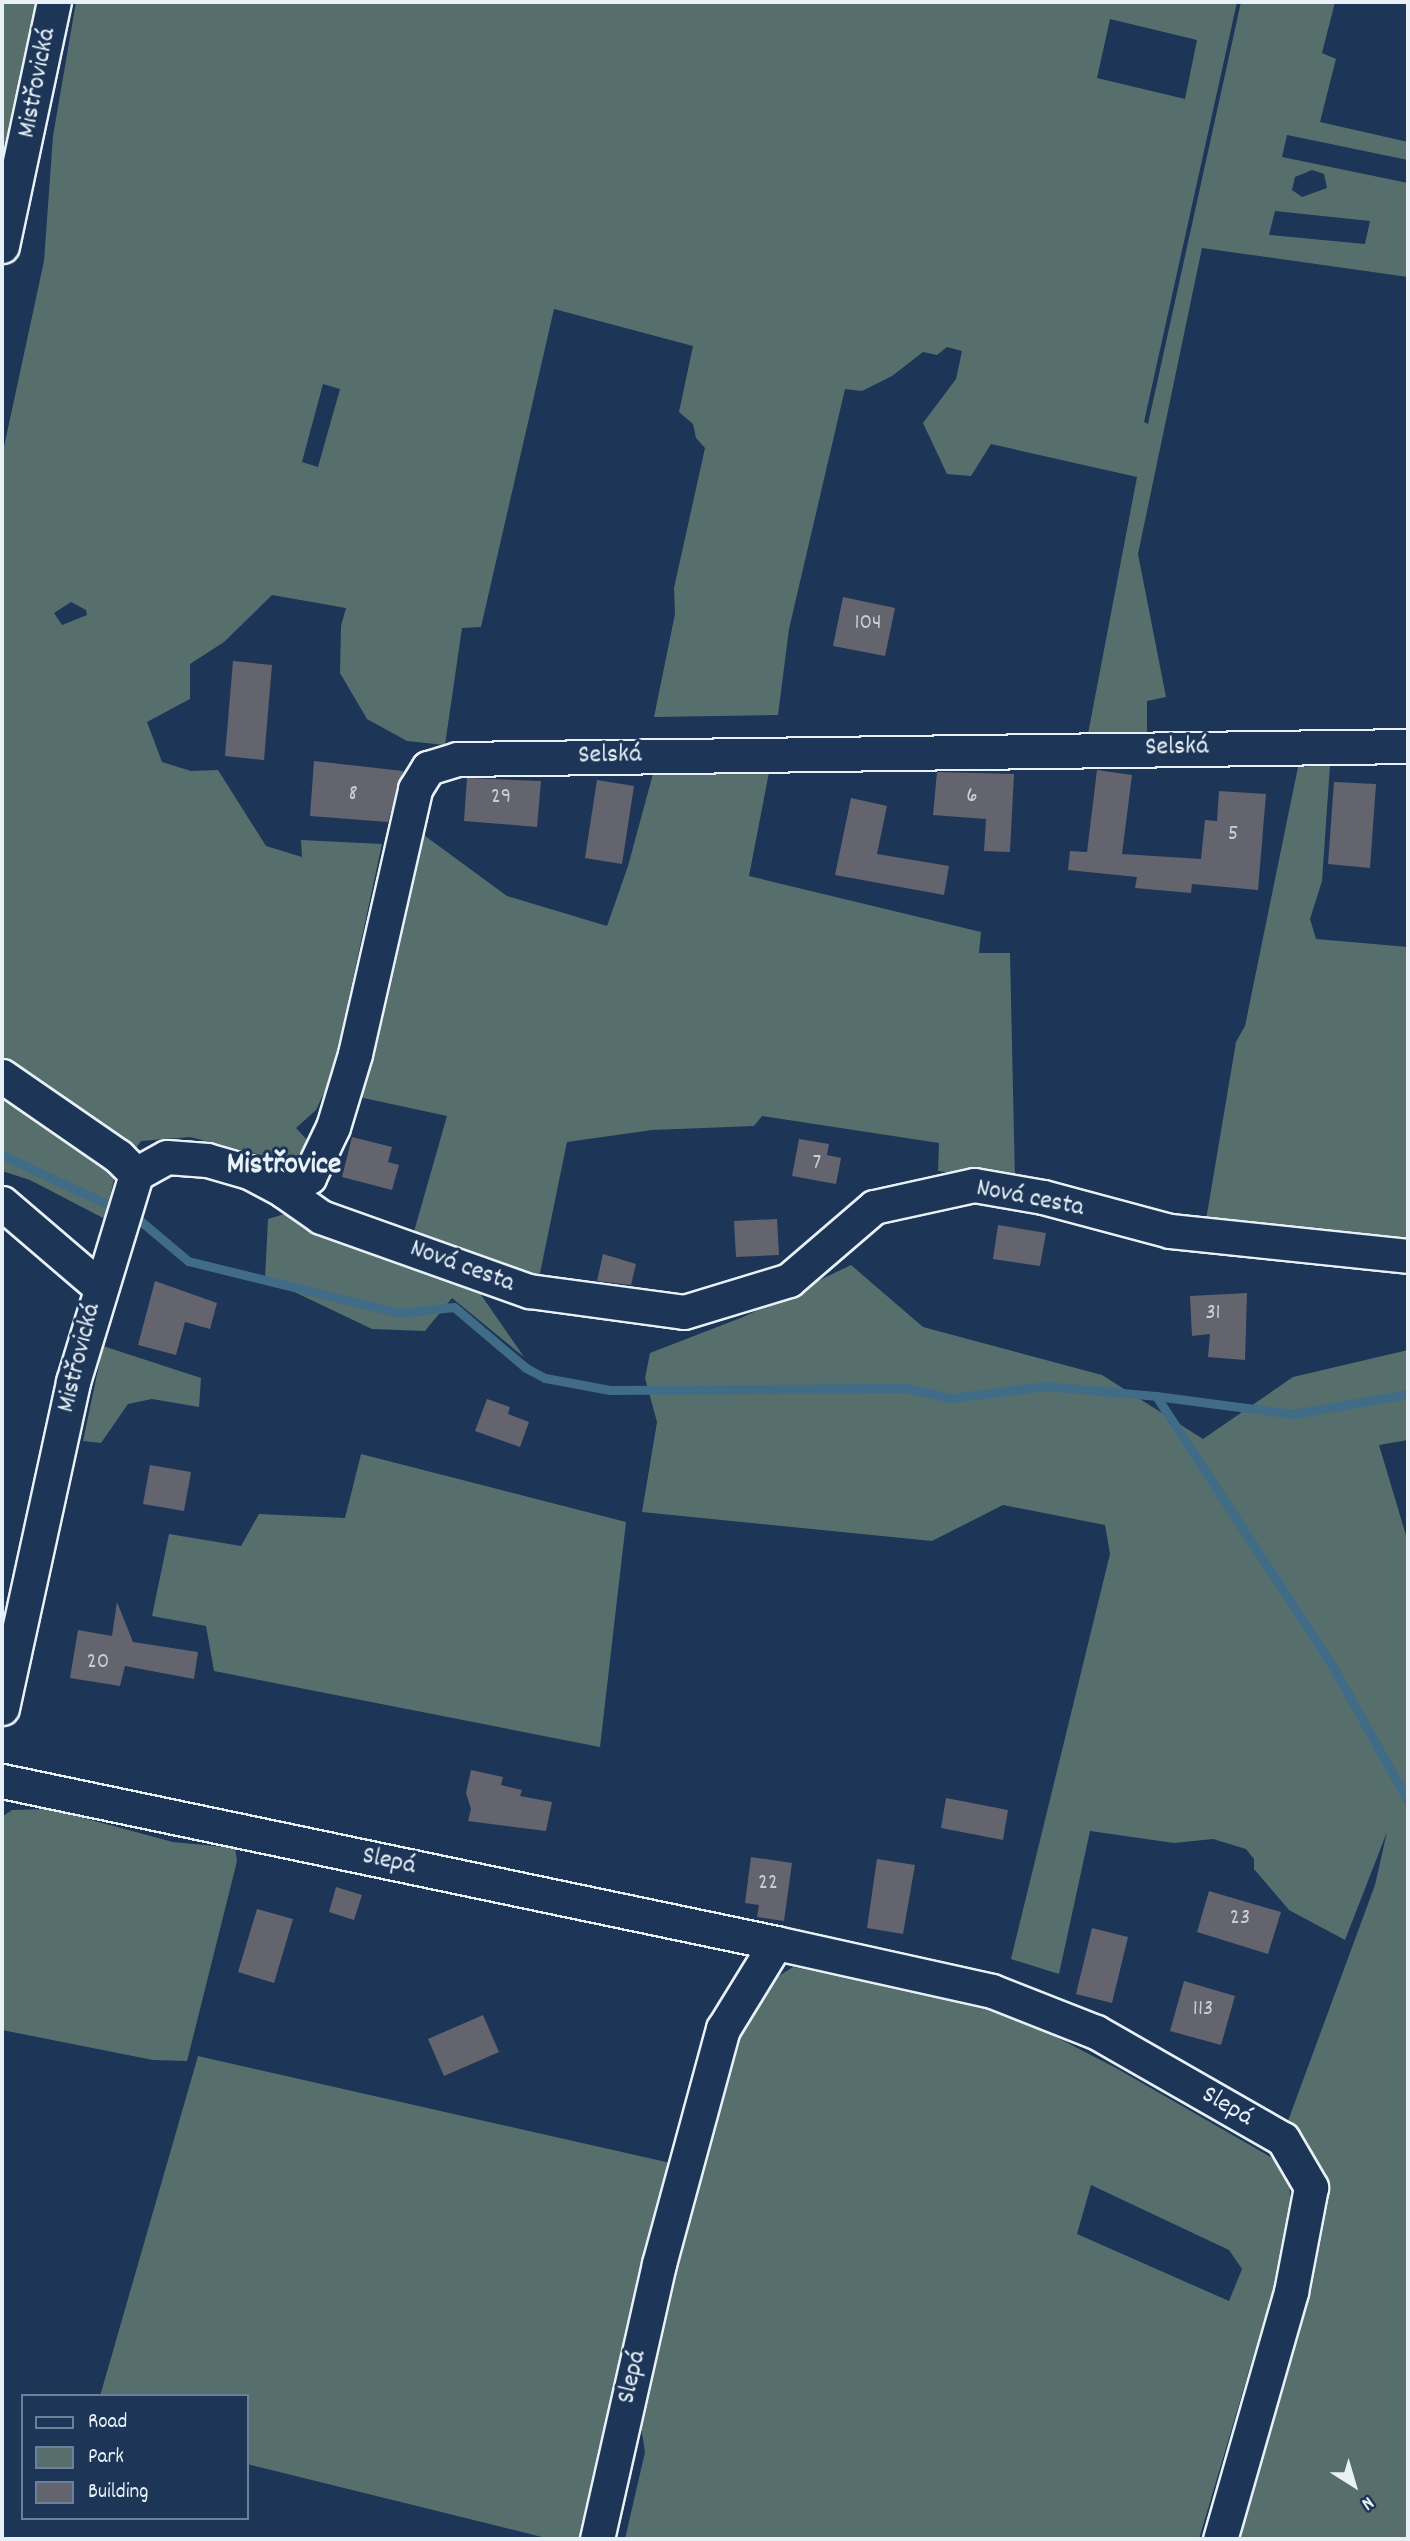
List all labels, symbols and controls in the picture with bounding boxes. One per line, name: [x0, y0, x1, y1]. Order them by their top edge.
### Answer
street label: Mistřovická: [12, 25, 64, 141]
house number: 104: [854, 610, 882, 638]
street label: Selská: [1145, 732, 1209, 764]
street label: Selská: [578, 740, 642, 772]
house number: 8: [348, 781, 358, 809]
house number: 6: [966, 783, 978, 811]
house number: 29: [491, 784, 511, 812]
house number: 5: [1228, 821, 1238, 849]
district label: Mistřovice: [227, 1149, 341, 1185]
house number: 7: [813, 1150, 821, 1178]
street label: Nová cesta: [974, 1173, 1086, 1225]
street label: Nová cesta: [406, 1234, 518, 1300]
street label: Mistřovická: [51, 1300, 109, 1416]
house number: 31: [1205, 1300, 1221, 1328]
house number: 20: [87, 1649, 109, 1677]
street label: Slepá: [359, 1841, 419, 1883]
house number: 22: [758, 1870, 778, 1898]
house number: 23: [1230, 1905, 1250, 1933]
house number: 113: [1193, 1996, 1213, 2024]
street label: Slepá: [1196, 2080, 1258, 2134]
street label: Slepá: [612, 2347, 654, 2407]
legend: [21, 2394, 248, 2520]
text: Road: [88, 2408, 127, 2438]
text: Park: [88, 2443, 124, 2473]
north arrow: [1319, 2450, 1389, 2520]
text: Building: [88, 2478, 148, 2508]
text: N: [1355, 2489, 1379, 2516]

